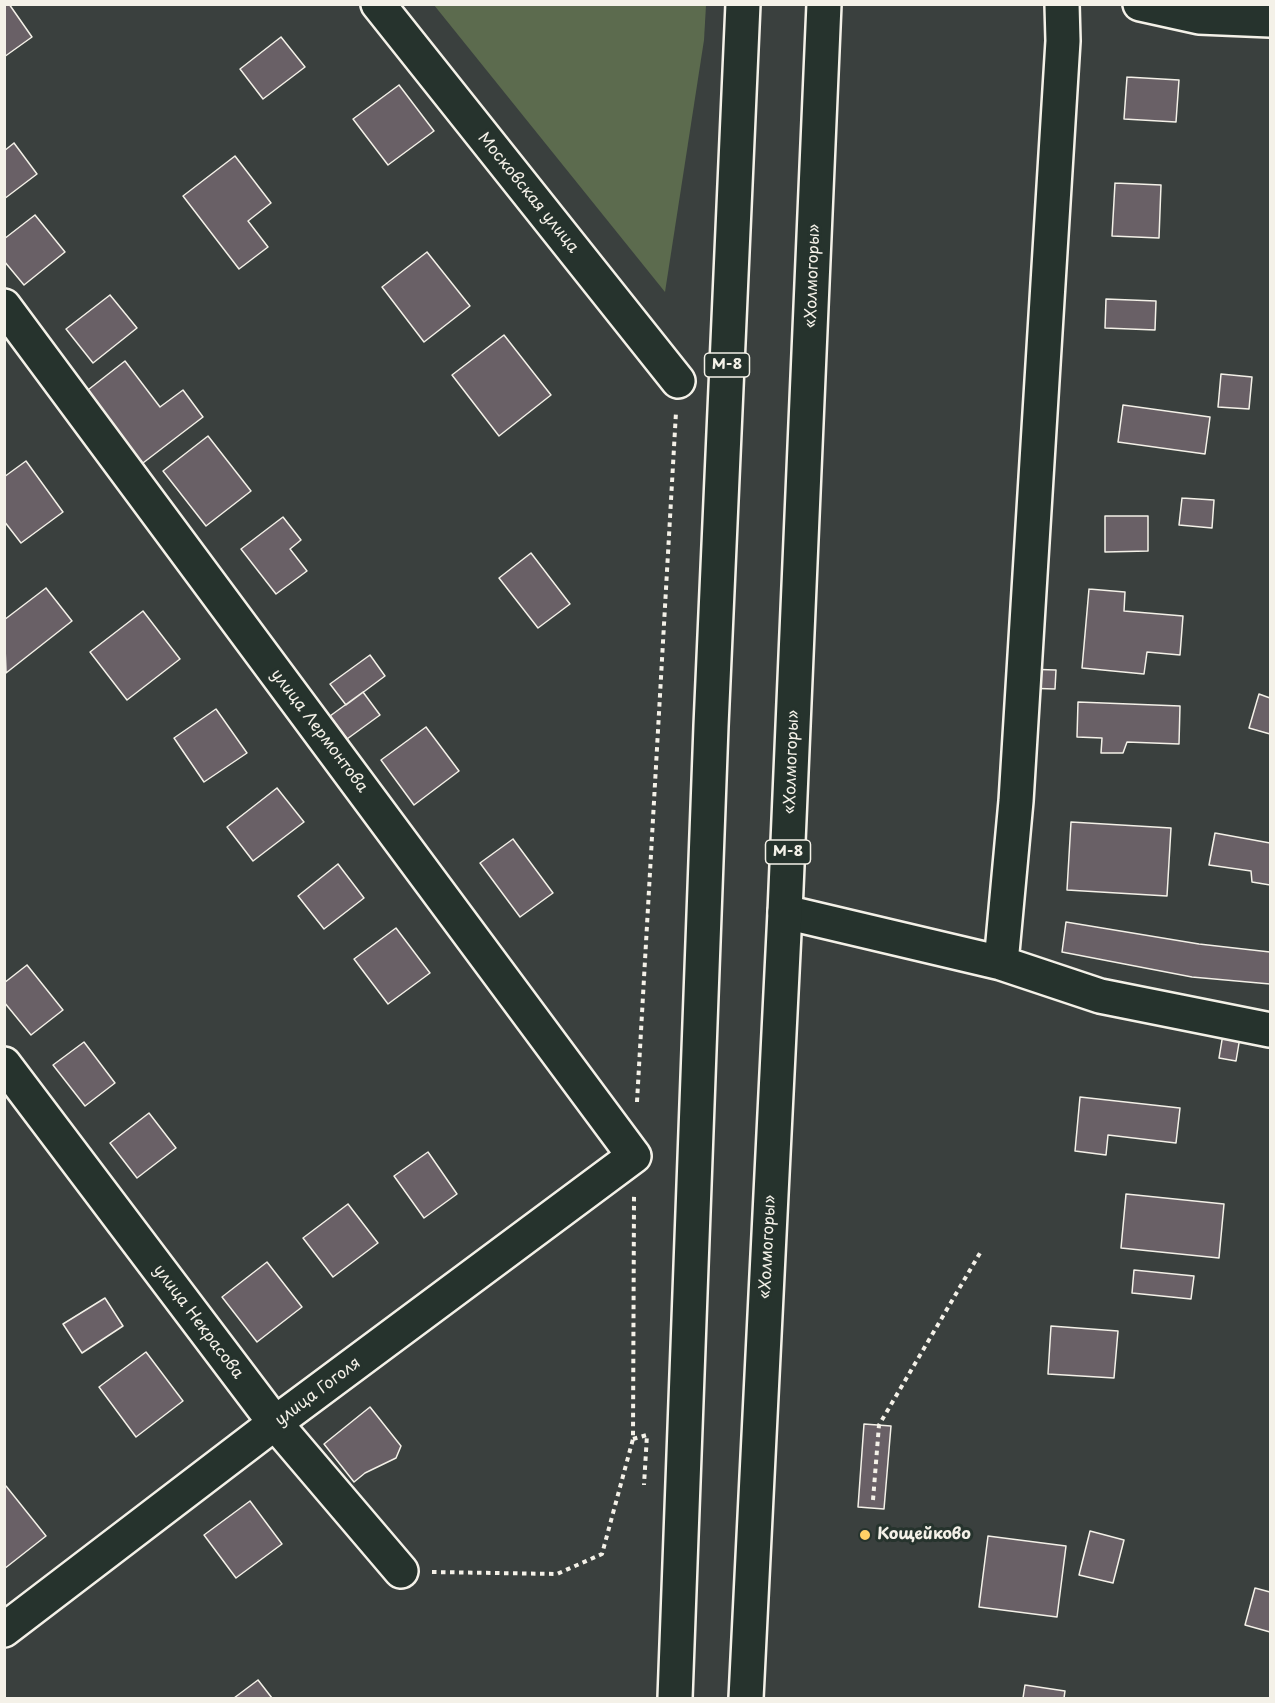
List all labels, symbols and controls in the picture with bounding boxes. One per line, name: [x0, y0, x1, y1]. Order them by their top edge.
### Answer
street label: Московская улица: [473, 129, 583, 257]
street label: «Холмогоры»: [802, 223, 824, 329]
road number: М-8: [704, 353, 750, 377]
street label: улица Лермонтова: [266, 666, 372, 796]
street label: «Холмогоры»: [781, 709, 803, 815]
road number: М-8: [766, 840, 810, 864]
street label: «Холмогоры»: [756, 1194, 780, 1300]
street label: улица Некрасова: [149, 1261, 247, 1383]
street label: улица Гоголя: [272, 1354, 364, 1430]
place label: Кощейково: [877, 1525, 971, 1545]
marker: Кощейково: [858, 1528, 872, 1542]

